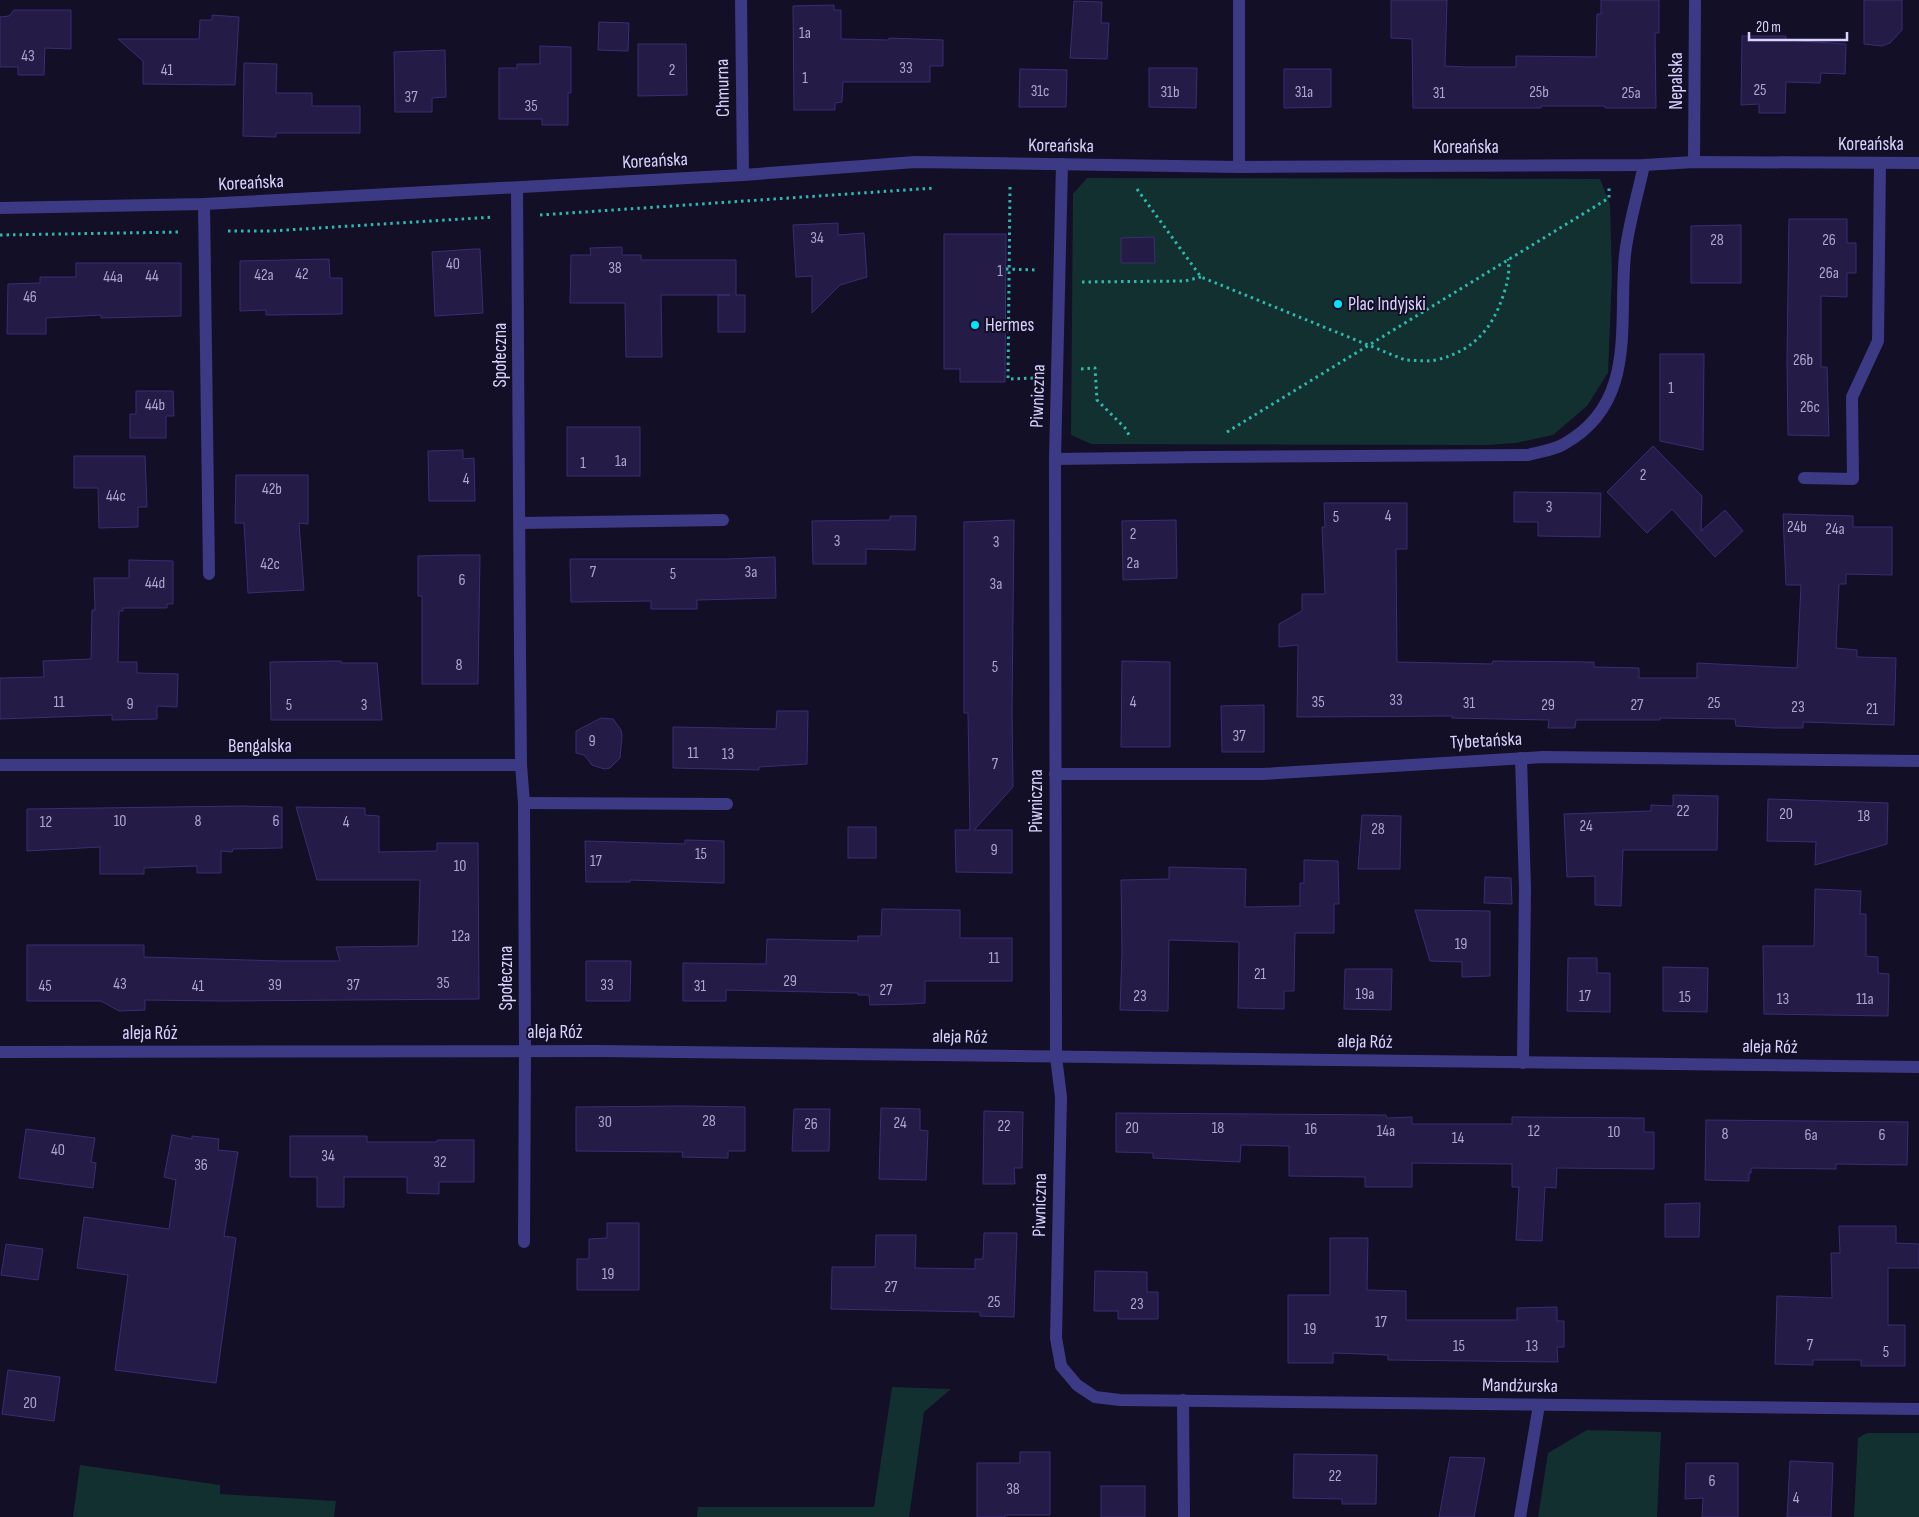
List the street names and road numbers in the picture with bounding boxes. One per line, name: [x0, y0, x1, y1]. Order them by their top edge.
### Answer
street label: Nepalska: [1665, 52, 1688, 110]
street label: Chmurna: [711, 59, 735, 117]
street label: Koreańska: [1838, 133, 1904, 156]
street label: Koreańska: [1028, 134, 1094, 158]
street label: Koreańska: [1433, 136, 1499, 159]
street label: Koreańska: [622, 148, 688, 174]
street label: Koreańska: [218, 170, 284, 196]
street label: Społeczna: [489, 323, 512, 387]
street label: Piwniczna: [1025, 364, 1051, 428]
street label: Tybetańska: [1449, 728, 1523, 754]
street label: Bengalska: [228, 735, 292, 758]
street label: Piwniczna: [1025, 769, 1048, 833]
street label: Społeczna: [495, 946, 518, 1010]
street label: aleja Róż: [527, 1021, 583, 1044]
street label: aleja Róż: [122, 1022, 178, 1045]
street label: aleja Róż: [932, 1025, 988, 1049]
street label: aleja Róż: [1337, 1030, 1393, 1054]
street label: aleja Róż: [1742, 1035, 1798, 1059]
street label: Piwniczna: [1028, 1173, 1052, 1237]
street label: Mandżurska: [1482, 1374, 1558, 1398]

